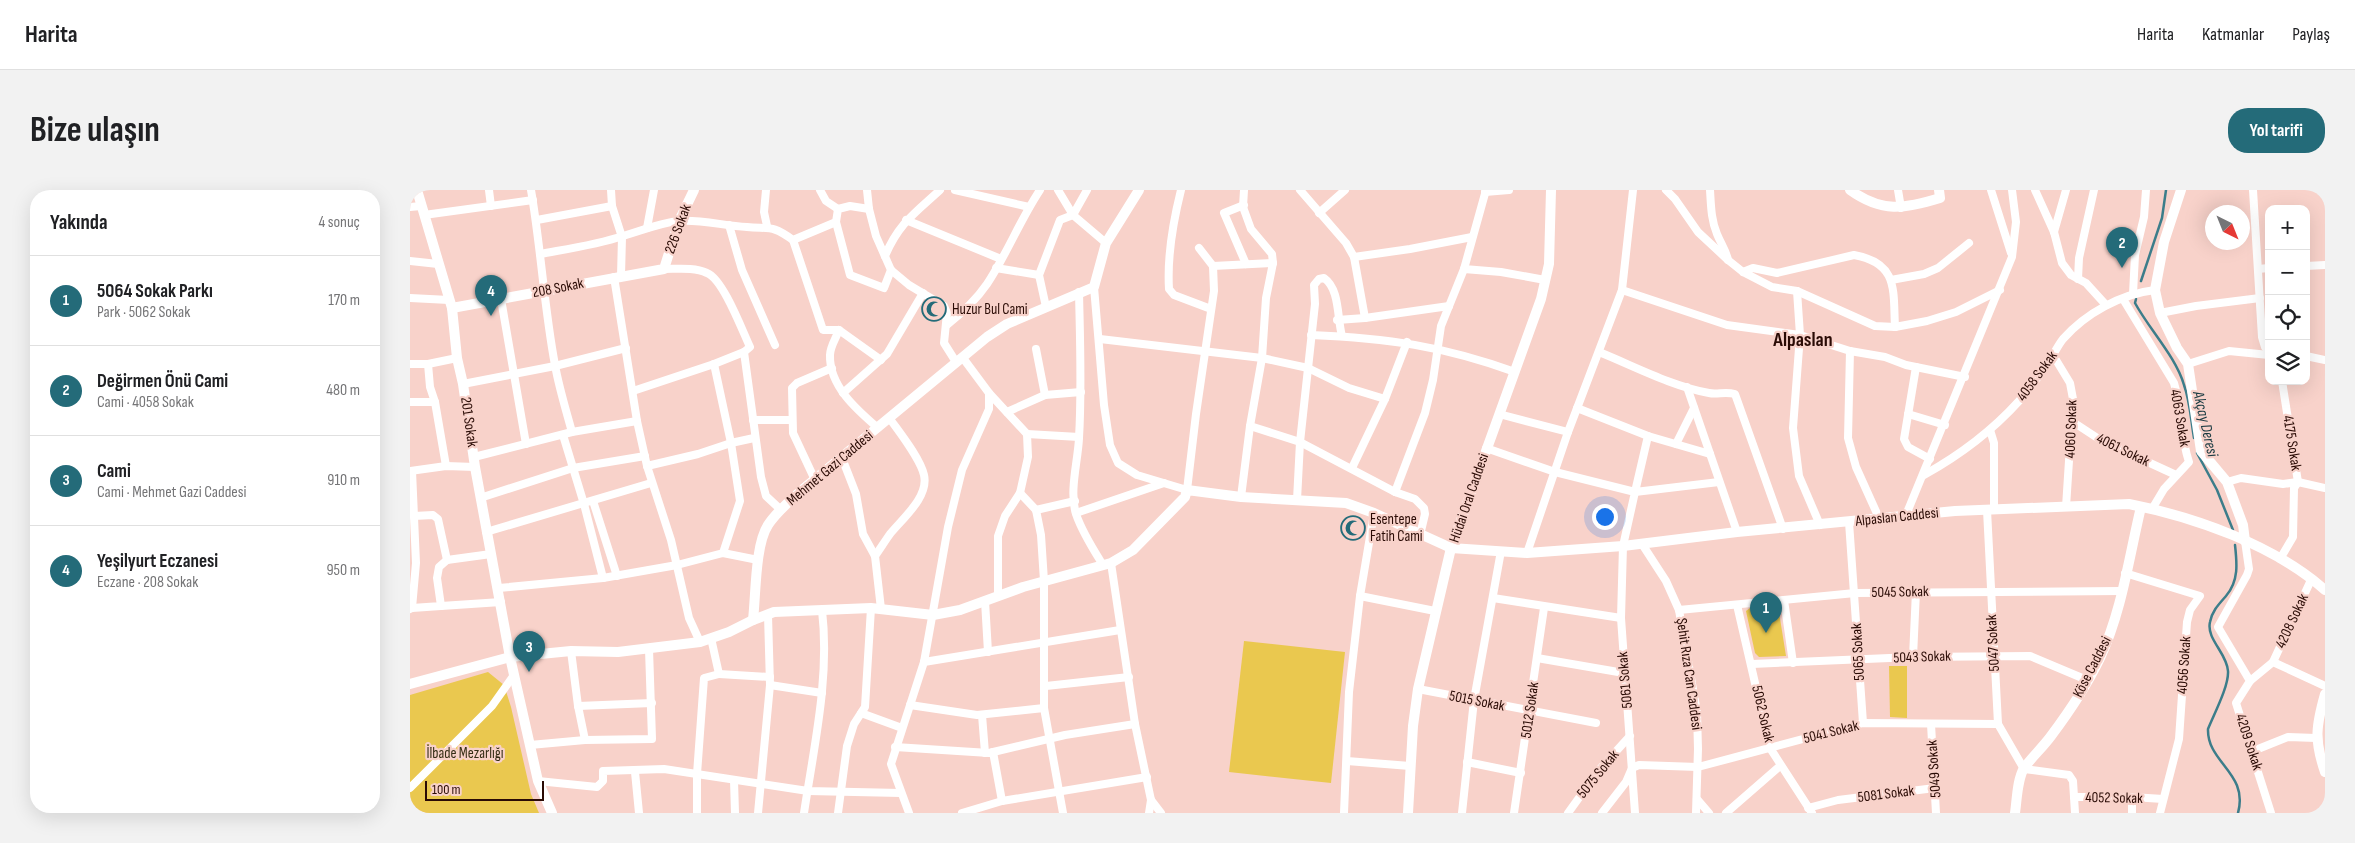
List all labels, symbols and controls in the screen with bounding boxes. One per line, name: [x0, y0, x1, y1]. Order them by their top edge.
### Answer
text: Harita: [25, 20, 78, 49]
text: Harita: [2137, 24, 2174, 45]
text: Katmanlar: [2202, 24, 2264, 45]
text: Paylaş: [2292, 24, 2330, 45]
button: Yol tarifi: [2228, 108, 2325, 153]
text: Bize ulaşın: [30, 109, 160, 152]
street label: 226 Sokak: [660, 201, 696, 256]
north arrow: [2205, 205, 2250, 250]
map controls: [2265, 205, 2310, 385]
button: +: [2265, 205, 2310, 250]
text: Yakında: [50, 210, 107, 235]
text: 4 sonuç: [318, 213, 360, 232]
pin: 2: [2106, 227, 2138, 268]
button: −: [2265, 250, 2310, 295]
street label: 208 Sokak: [531, 274, 585, 302]
pin: 4: [475, 275, 507, 316]
text: 5064 Sokak Parkı: [97, 280, 213, 303]
text: 1: [63, 291, 69, 310]
text: 170 m: [328, 291, 360, 310]
button: locate: [2265, 295, 2310, 340]
mosque icon: Huzur Bul Cami: [921, 296, 947, 322]
place label: Huzur Bul Cami: [952, 300, 1028, 319]
text: Park · 5062 Sokak: [97, 303, 190, 322]
district label: Alpaslan: [1772, 328, 1833, 352]
button: layers: [2265, 340, 2310, 385]
street label: 4058 Sokak: [2012, 347, 2062, 405]
text: Değirmen Önü Cami: [97, 370, 228, 393]
text: 2: [62, 381, 70, 400]
text: 480 m: [326, 381, 360, 400]
street label: 4063 Sokak: [2166, 388, 2194, 449]
water label: Akçay Deresi: [2188, 388, 2222, 460]
text: Cami · 4058 Sokak: [97, 393, 194, 412]
street label: 201 Sokak: [456, 396, 482, 449]
street label: 4060 Sokak: [2060, 399, 2082, 459]
street label: 4175 Sokak: [2278, 414, 2306, 472]
street label: Mehmet Gazi Caddesi: [783, 426, 877, 510]
street label: 4061 Sokak: [2093, 429, 2153, 471]
street label: Hüdai Oral Caddesi: [1445, 451, 1493, 545]
text: Cami: [97, 460, 131, 483]
text: 3: [62, 471, 70, 490]
text: 910 m: [327, 471, 360, 490]
text: Cami · Mehmet Gazi Caddesi: [97, 483, 247, 502]
street label: Alpaslan Caddesi: [1853, 503, 1940, 531]
your location: [1592, 504, 1618, 530]
place label: Esentepe Fatih Cami: [1370, 510, 1423, 546]
mosque icon: Esentepe Fatih Cami: [1340, 515, 1366, 541]
text: Yeşilyurt Eczanesi: [97, 550, 218, 573]
text: 4: [62, 561, 70, 580]
text: 950 m: [327, 561, 360, 580]
text: Eczane · 208 Sokak: [97, 573, 198, 592]
street label: 5045 Sokak: [1871, 582, 1929, 602]
street label: 4208 Sokak: [2271, 590, 2313, 651]
pin: 1: [1750, 592, 1782, 633]
street label: 5047 Sokak: [1982, 614, 2004, 672]
street label: Şehit Rıza Can Caddesi: [1672, 617, 1706, 731]
street label: 5065 Sokak: [1847, 622, 1869, 681]
pin: 3: [513, 631, 545, 672]
street label: Köse Caddesi: [2069, 633, 2116, 701]
street label: 4056 Sokak: [2173, 635, 2196, 694]
street label: 5043 Sokak: [1893, 646, 1951, 667]
street label: 5061 Sokak: [1613, 651, 1637, 709]
street label: 5012 Sokak: [1517, 680, 1543, 739]
street label: 5062 Sokak: [1747, 684, 1779, 745]
street label: 5015 Sokak: [1448, 686, 1507, 716]
street label: 4209 Sokak: [2231, 711, 2267, 773]
street label: 5041 Sokak: [1801, 716, 1861, 748]
street label: 5049 Sokak: [1922, 739, 1945, 799]
park label: İlbade Mezarlığı: [426, 744, 504, 763]
street label: 5075 Sokak: [1573, 746, 1623, 802]
scale bar: [425, 778, 544, 801]
text: 100 m: [432, 781, 461, 798]
street label: 5081 Sokak: [1857, 781, 1916, 807]
street label: 4052 Sokak: [2085, 788, 2143, 808]

